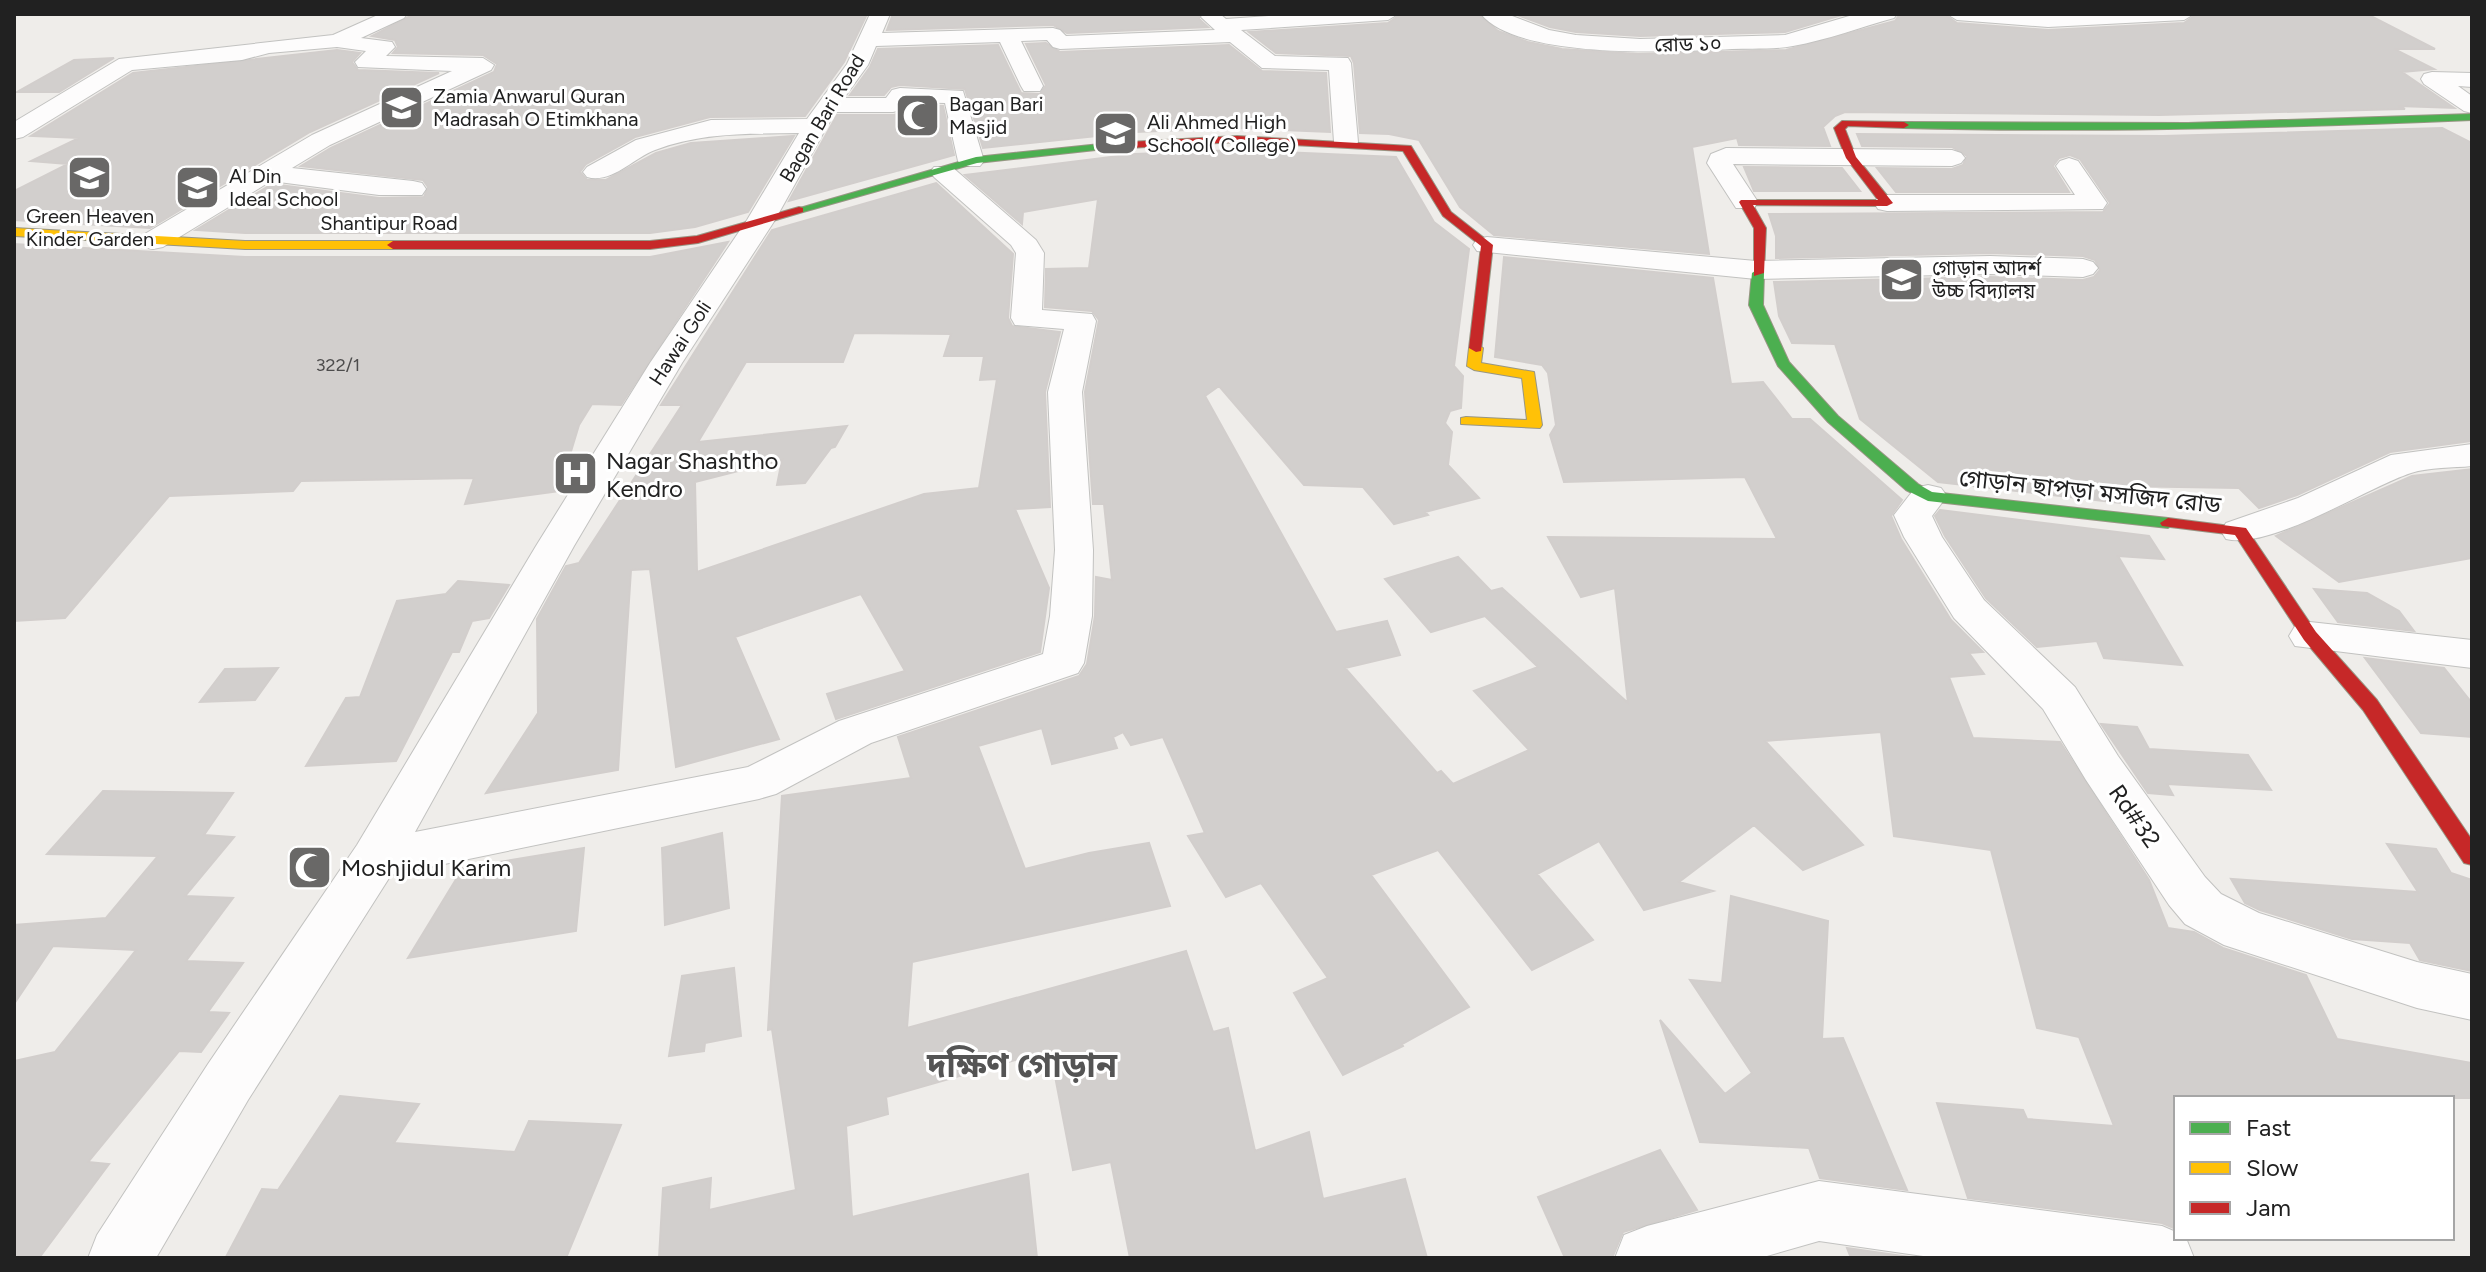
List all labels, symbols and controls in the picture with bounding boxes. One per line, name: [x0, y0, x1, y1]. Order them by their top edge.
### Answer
street label: রোড ১০: [1654, 31, 1722, 57]
street label: Bagan Bari Road: [774, 50, 870, 186]
school or university icon: Zamia Anwarul Quran Madrasah O Etimkhana: [378, 83, 426, 131]
place label: Zamia Anwarul Quran Madrasah O Etimkhana: [433, 84, 638, 131]
mosque icon: Bagan Bari Masjid: [894, 91, 942, 139]
place label: Bagan Bari Masjid: [949, 92, 1043, 139]
school or university icon: Ali Ahmed High School( College): [1092, 109, 1140, 157]
place label: Ali Ahmed High School( College): [1147, 110, 1296, 157]
school or university icon: Green Heaven Kinder Garden: [66, 153, 114, 201]
school or university icon: Al Din Ideal School: [174, 163, 222, 211]
place label: Al Din Ideal School: [229, 164, 338, 211]
place label: Green Heaven Kinder Garden: [26, 204, 154, 251]
street label: Shantipur Road: [320, 211, 458, 235]
place label: গোড়ান আদর্শ উচ্চ বিদ্যালয়: [1931, 255, 2042, 303]
school or university icon: গোড়ান আদর্শ উচ্চ বিদ্যালয়: [1877, 256, 1925, 304]
street label: Hawai Goli: [644, 296, 716, 390]
house number: 322/1: [316, 354, 360, 376]
place label: Nagar Shashtho Kendro: [606, 446, 779, 503]
hospital icon: Nagar Shashtho Kendro: [551, 450, 599, 498]
street label: গোড়ান ছাপড়া মসজিদ রোড: [1958, 463, 2223, 519]
street label: Rd#32: [2103, 779, 2167, 853]
mosque icon: Moshjidul Karim: [286, 843, 334, 891]
place label: Moshjidul Karim: [341, 853, 511, 882]
district label: দক্ষিণ গোড়ান: [926, 1045, 1118, 1086]
legend: [2174, 1096, 2454, 1240]
text: Fast: [2246, 1113, 2291, 1142]
text: Slow: [2246, 1153, 2299, 1182]
text: Jam: [2246, 1193, 2291, 1222]

